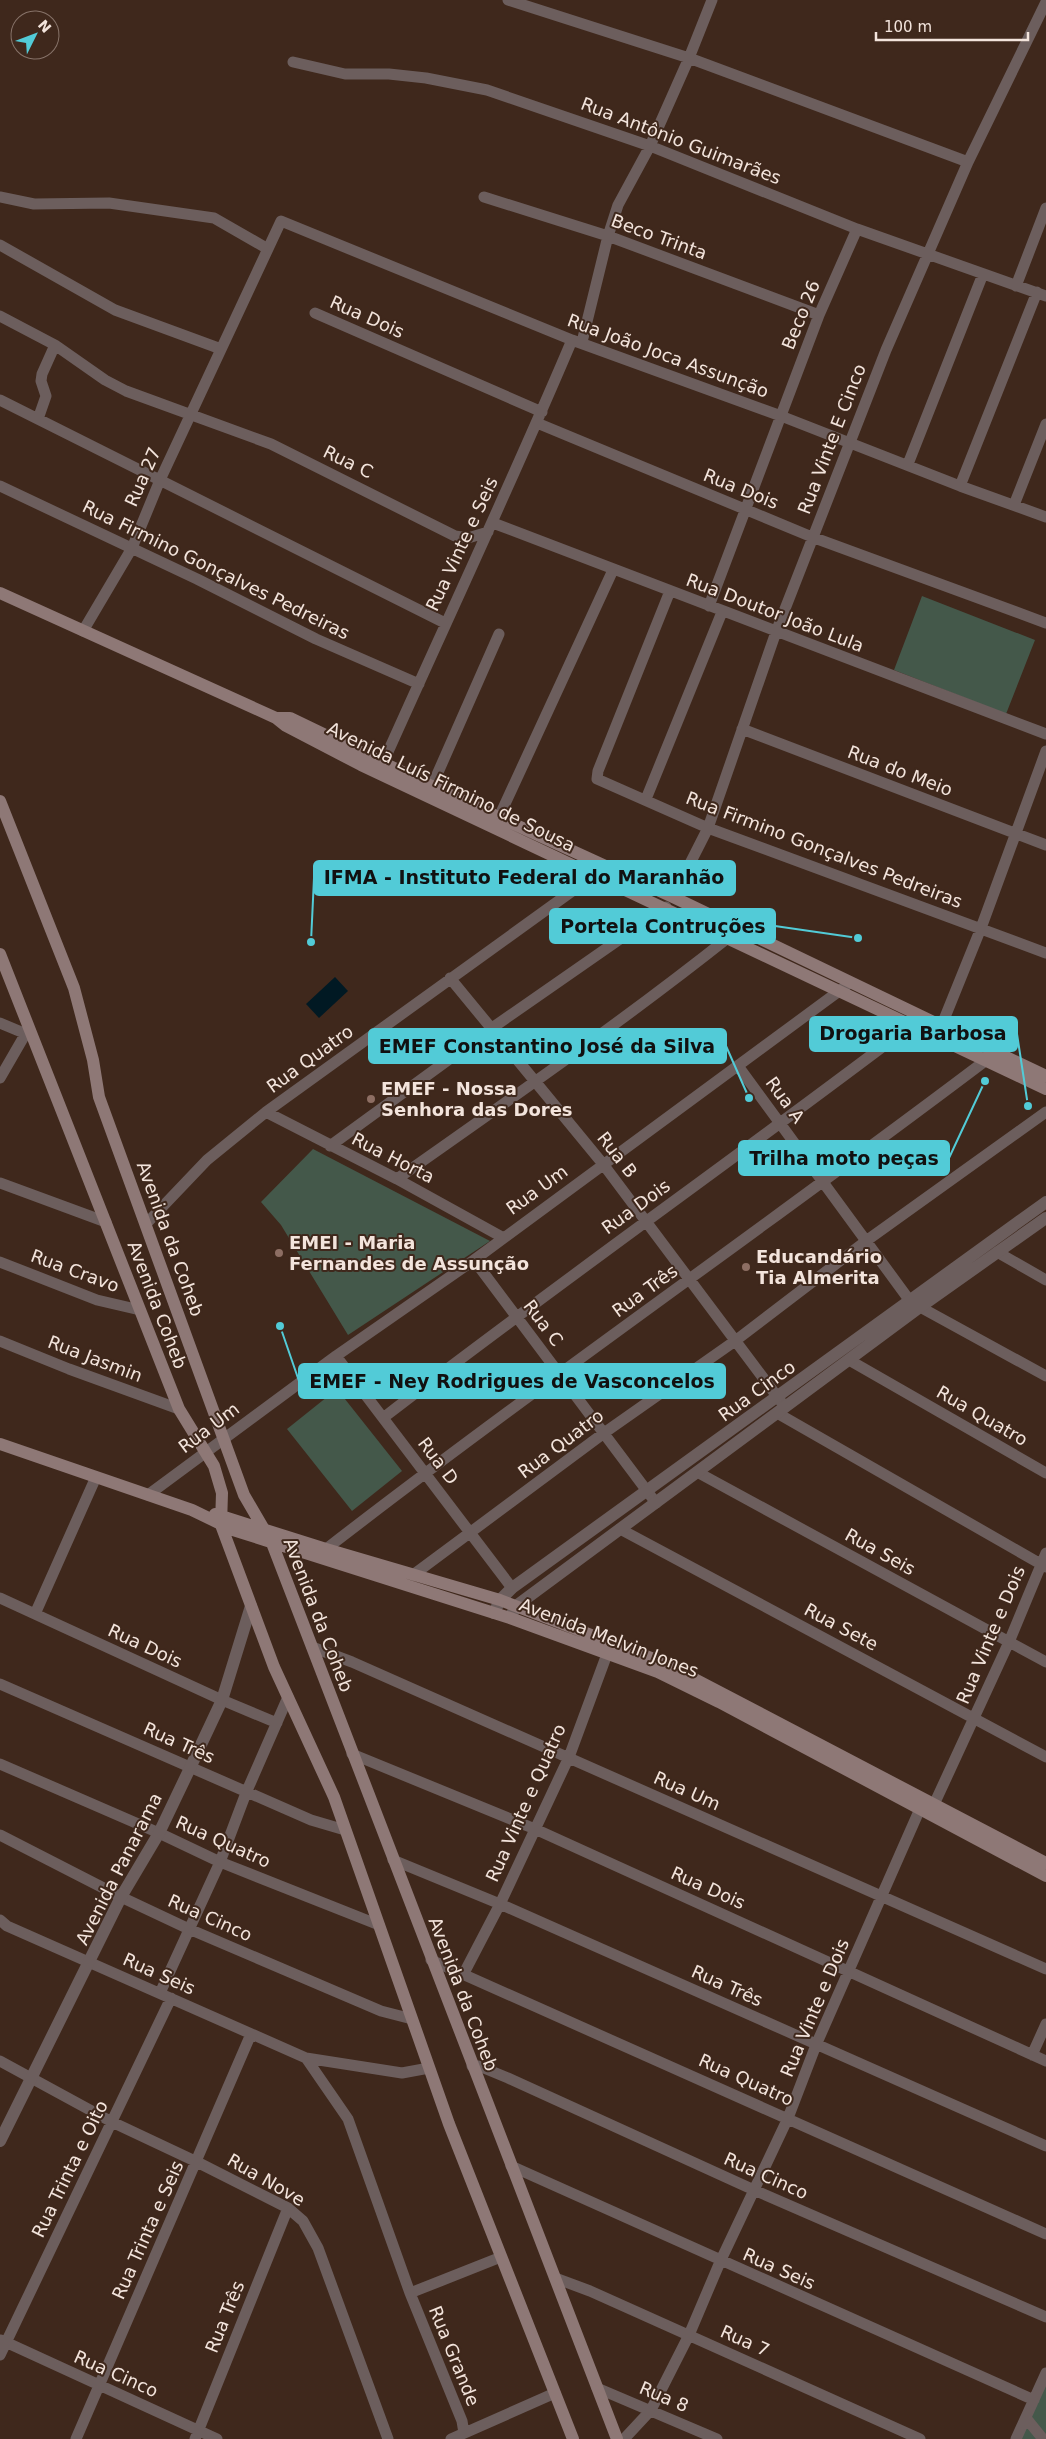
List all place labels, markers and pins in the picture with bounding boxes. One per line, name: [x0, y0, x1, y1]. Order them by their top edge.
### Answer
callout: IFMA - Instituto Federal do Maranhão: [314, 861, 735, 895]
callout: Portela Contruções: [550, 909, 775, 943]
callout: Drogaria Barbosa: [810, 1017, 1017, 1051]
callout: EMEF Constantino José da Silva: [369, 1029, 726, 1063]
place label: EMEF - Nossa Senhora das Dores: [381, 1078, 573, 1120]
marker: EMEF - Nossa Senhora das Dores: [365, 1093, 377, 1105]
callout: Trilha moto peças: [739, 1141, 949, 1175]
place label: EMEI - Maria Fernandes de Assunção: [289, 1232, 529, 1274]
place label: Educandário Tia Almerita: [756, 1246, 882, 1288]
marker: EMEI - Maria Fernandes de Assunção: [273, 1247, 285, 1259]
marker: Educandário Tia Almerita: [740, 1261, 752, 1273]
callout: EMEF - Ney Rodrigues de Vasconcelos: [299, 1364, 725, 1398]

